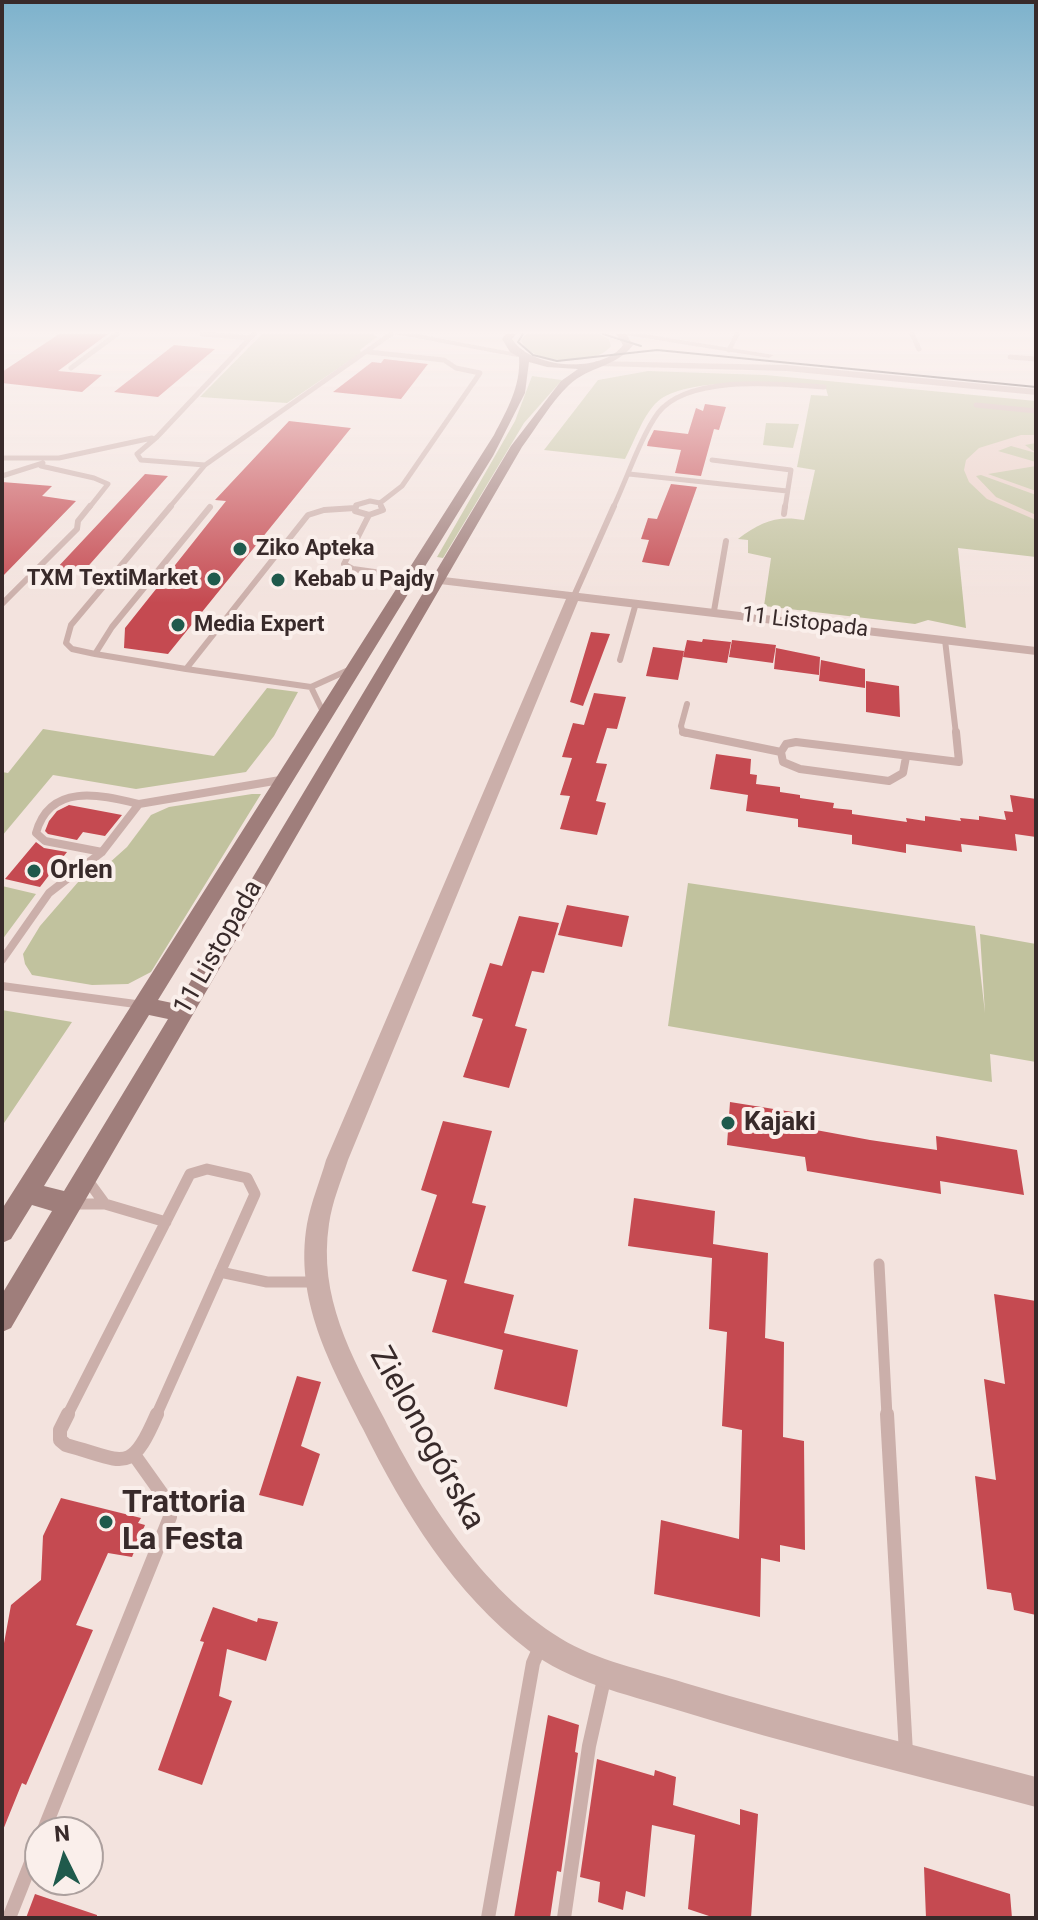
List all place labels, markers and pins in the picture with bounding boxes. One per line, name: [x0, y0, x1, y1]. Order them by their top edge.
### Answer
place label: Ziko Apteka: [256, 536, 374, 562]
marker: Ziko Apteka: [231, 540, 249, 558]
place label: TXM TextiMarket: [27, 566, 198, 592]
place label: Kebab u Pajdy: [294, 567, 434, 593]
marker: TXM TextiMarket: [205, 570, 223, 588]
marker: Kebab u Pajdy: [269, 571, 287, 589]
place label: Media Expert: [194, 612, 324, 638]
marker: Media Expert: [169, 616, 187, 634]
place label: Orlen: [50, 855, 113, 887]
marker: Orlen: [25, 862, 43, 880]
place label: Kajaki: [744, 1107, 816, 1139]
marker: Kajaki: [719, 1114, 737, 1132]
place label: Trattoria La Festa: [122, 1485, 246, 1560]
marker: Trattoria La Festa: [97, 1513, 115, 1531]

